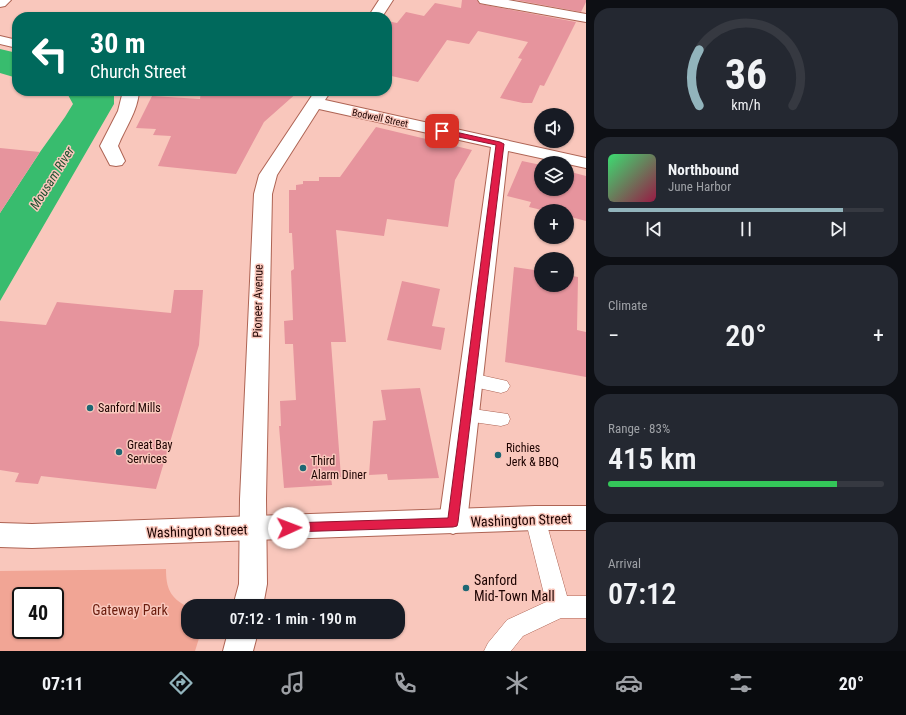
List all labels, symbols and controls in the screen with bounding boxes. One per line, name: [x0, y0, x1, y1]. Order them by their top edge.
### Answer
text: 30 m: [90, 27, 146, 60]
icon: left: [24, 28, 76, 80]
text: 36: [725, 50, 767, 99]
text: Church Street: [90, 61, 186, 82]
text: km/h: [731, 97, 761, 113]
street label: Bodwell Street: [351, 107, 409, 129]
map controls: [534, 108, 574, 292]
button: sound: [534, 108, 574, 148]
pin: [425, 114, 459, 148]
icon: arrive: [431, 120, 453, 142]
water label: Mousam River: [27, 143, 78, 212]
button: layers: [534, 156, 574, 196]
text: Northbound: [668, 161, 739, 179]
text: June Harbor: [668, 179, 731, 194]
button: +: [534, 204, 574, 244]
icon: previous: [643, 218, 665, 240]
icon: pause: [735, 218, 757, 240]
icon: next: [827, 218, 849, 240]
button: −: [534, 252, 574, 292]
street label: Pioneer Avenue: [250, 264, 266, 338]
text: Climate: [608, 298, 647, 313]
text: 20°: [725, 318, 767, 353]
text: −: [608, 323, 619, 348]
text: +: [873, 323, 884, 348]
place label: Sanford Mills: [98, 401, 161, 415]
marker: Sanford Mills: [85, 403, 95, 413]
text: Range · 83%: [608, 421, 670, 436]
place label: Great Bay Services: [127, 438, 173, 466]
place label: Richies Jerk & BBQ: [506, 441, 559, 469]
text: 415 km: [608, 441, 697, 476]
marker: Great Bay Services: [114, 447, 124, 457]
marker: Richies Jerk & BBQ: [493, 450, 503, 460]
place label: Third Alarm Diner: [311, 454, 367, 482]
marker: Third Alarm Diner: [298, 463, 308, 473]
position arrow: [268, 507, 310, 549]
street label: Washington Street: [470, 510, 572, 530]
street label: Washington Street: [146, 521, 248, 541]
text: Arrival: [608, 556, 641, 571]
place label: Sanford Mid-Town Mall: [474, 572, 555, 604]
text: 07:12: [608, 576, 676, 611]
marker: Sanford Mid-Town Mall: [461, 583, 471, 593]
speed limit sign: 40: [12, 587, 64, 639]
park label: Gateway Park: [92, 602, 168, 618]
text: 07:12 · 1 min · 190 m: [230, 610, 356, 628]
icon: directions: [167, 669, 195, 697]
icon: music: [279, 669, 307, 697]
icon: phone: [391, 669, 419, 697]
icon: climate: [503, 669, 531, 697]
icon: car: [615, 669, 643, 697]
icon: filters: [727, 669, 755, 697]
text: 07:11: [42, 673, 83, 694]
text: 20°: [839, 673, 864, 694]

